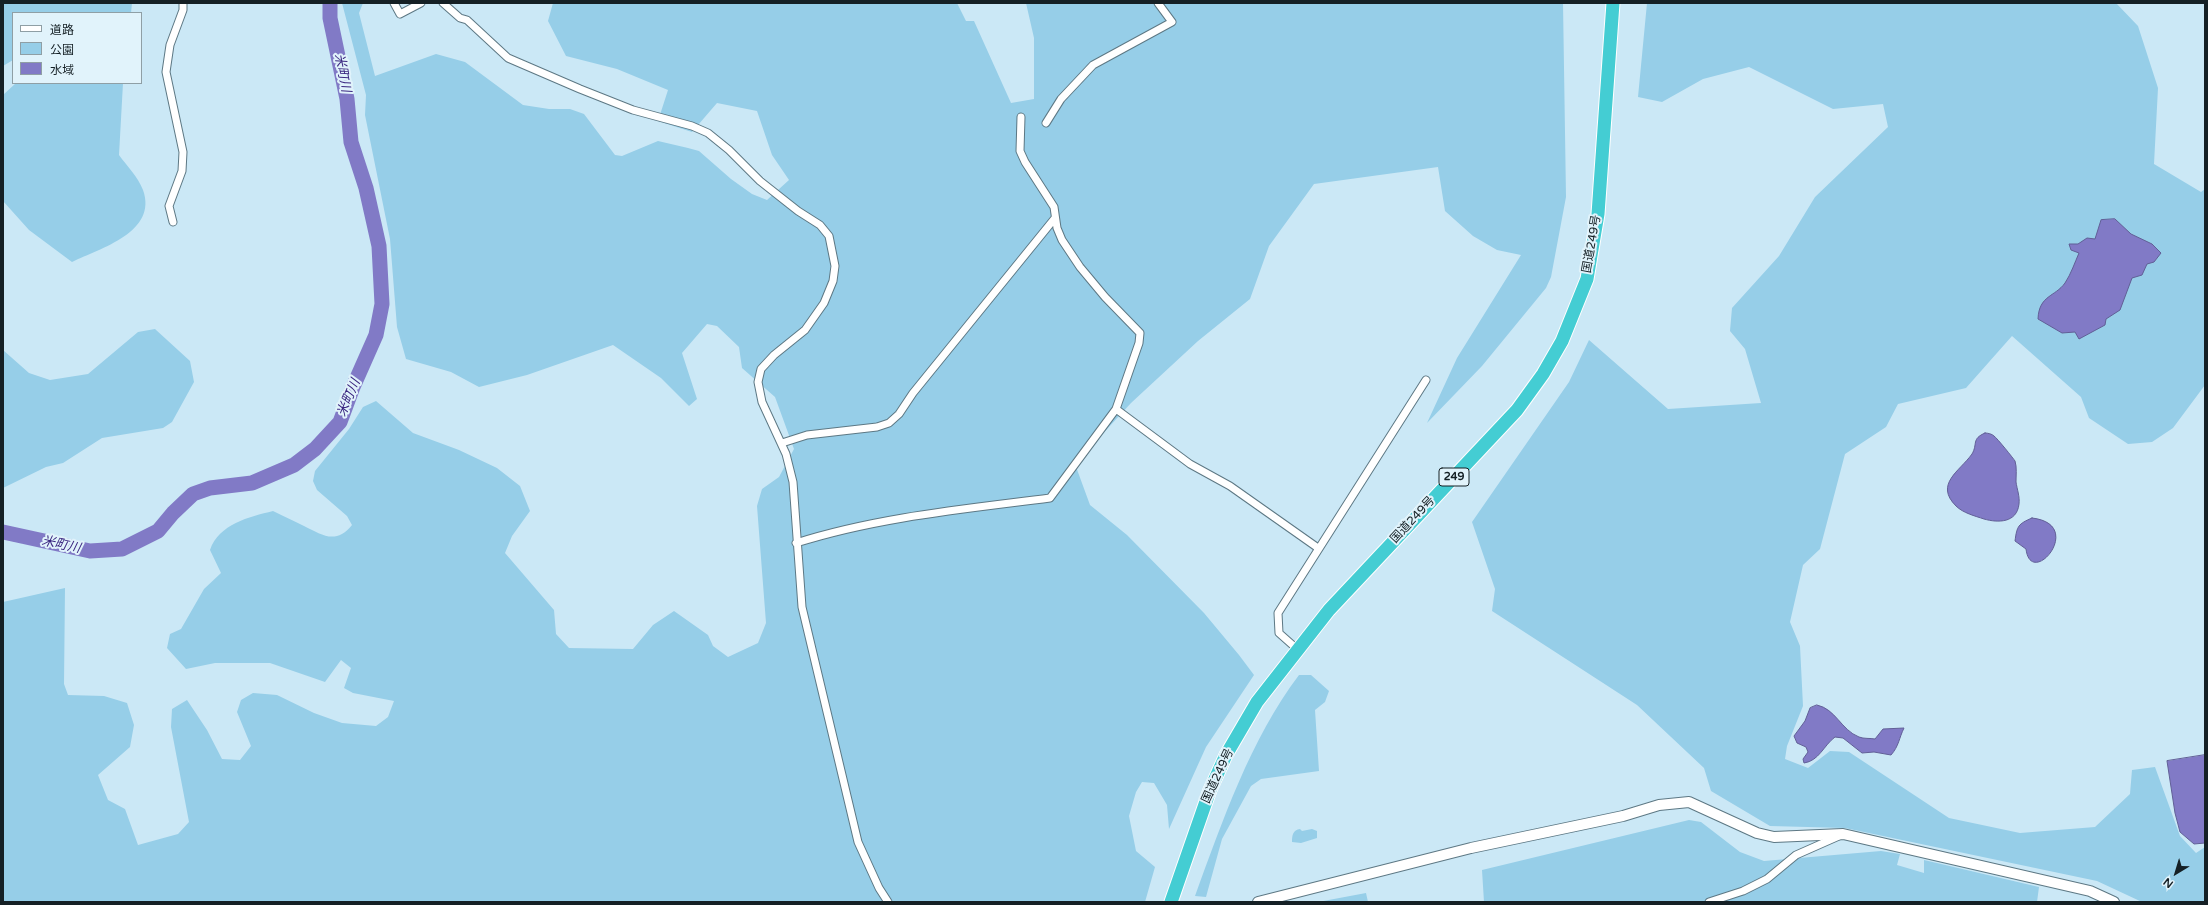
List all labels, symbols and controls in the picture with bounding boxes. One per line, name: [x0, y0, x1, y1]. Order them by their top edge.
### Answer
legend: [12, 12, 142, 84]
text: 道路: [50, 23, 74, 37]
text: 公園: [50, 43, 74, 57]
water label: 米町川: [331, 52, 353, 94]
text: 水域: [50, 63, 74, 77]
street label: 国道249号: [1580, 214, 1604, 274]
water label: 米町川: [334, 377, 364, 419]
road number: 249: [1439, 468, 1469, 486]
street label: 国道249号: [1388, 494, 1438, 546]
water label: 米町川: [40, 533, 82, 557]
street label: 国道249号: [1199, 746, 1237, 806]
north arrow: [2156, 853, 2196, 893]
text: N: [2161, 875, 2176, 891]

